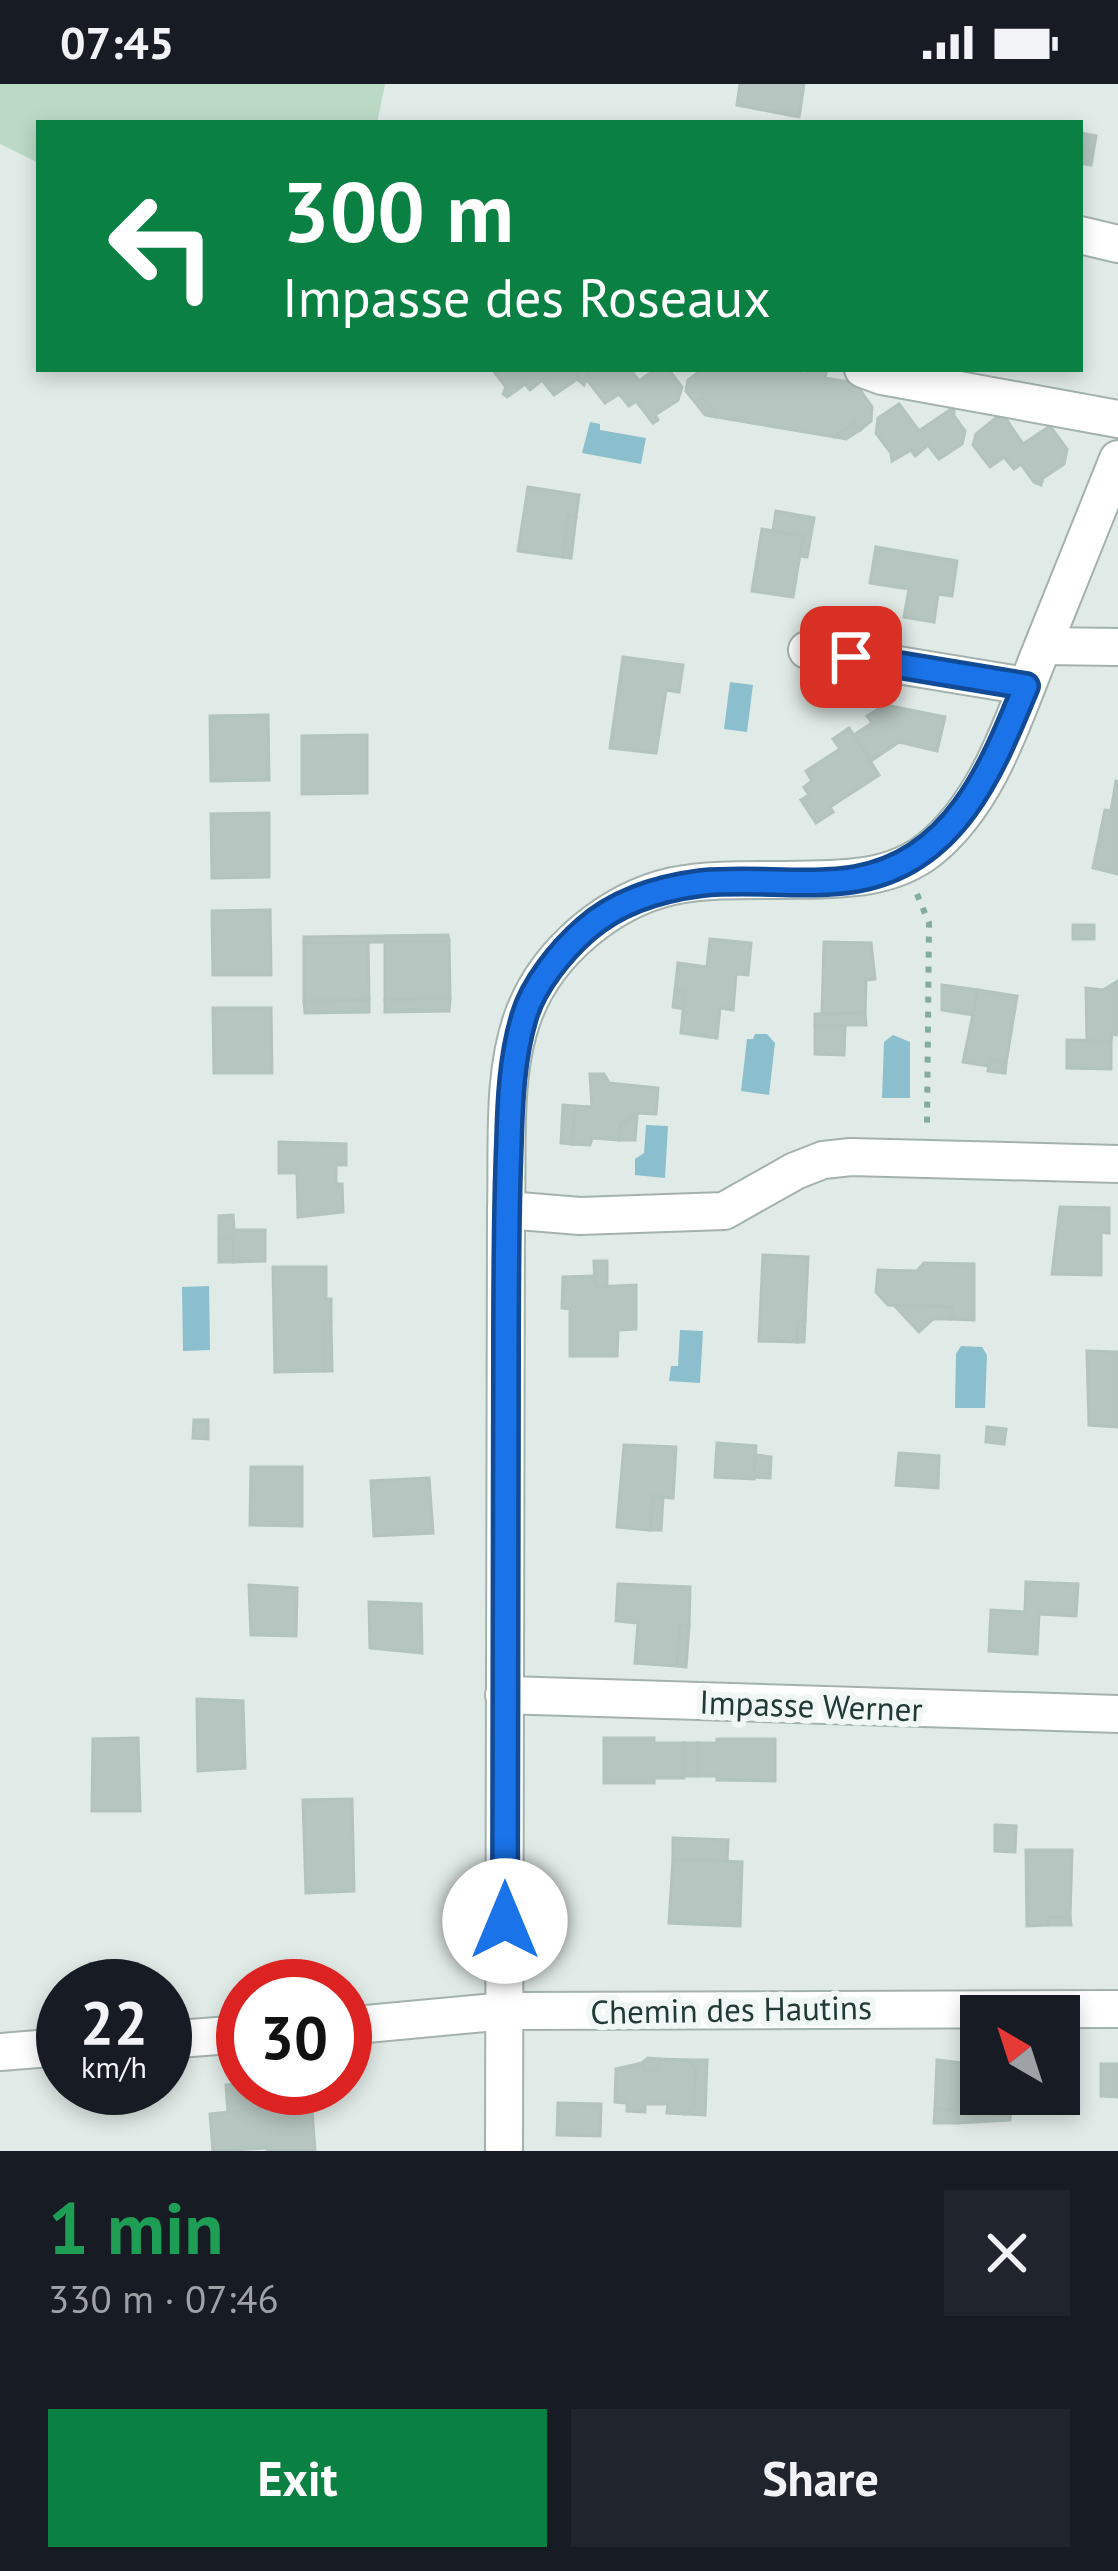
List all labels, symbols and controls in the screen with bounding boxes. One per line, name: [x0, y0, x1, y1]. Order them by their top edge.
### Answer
text: 07:45: [60, 13, 174, 71]
text: 300 m: [282, 156, 514, 265]
icon: left: [84, 168, 240, 324]
text: Impasse des Roseaux: [282, 262, 771, 332]
pin: [800, 606, 902, 708]
icon: arrive: [818, 624, 884, 690]
street label: Impasse Werner: [699, 1680, 923, 1730]
position arrow: [442, 1858, 568, 1984]
speed limit sign: 30: [216, 1959, 372, 2115]
text: 22: [80, 1983, 148, 2061]
street label: Chemin des Hautins: [590, 1985, 872, 2033]
north arrow: [960, 1995, 1080, 2115]
map controls: [960, 1995, 1080, 2115]
text: km/h: [81, 2047, 147, 2086]
text: 1 min: [48, 2181, 224, 2274]
button: close: [944, 2190, 1070, 2316]
text: 330 m · 07:46: [48, 2273, 279, 2324]
button: Exit: [48, 2409, 547, 2547]
button: Share: [571, 2409, 1070, 2547]

